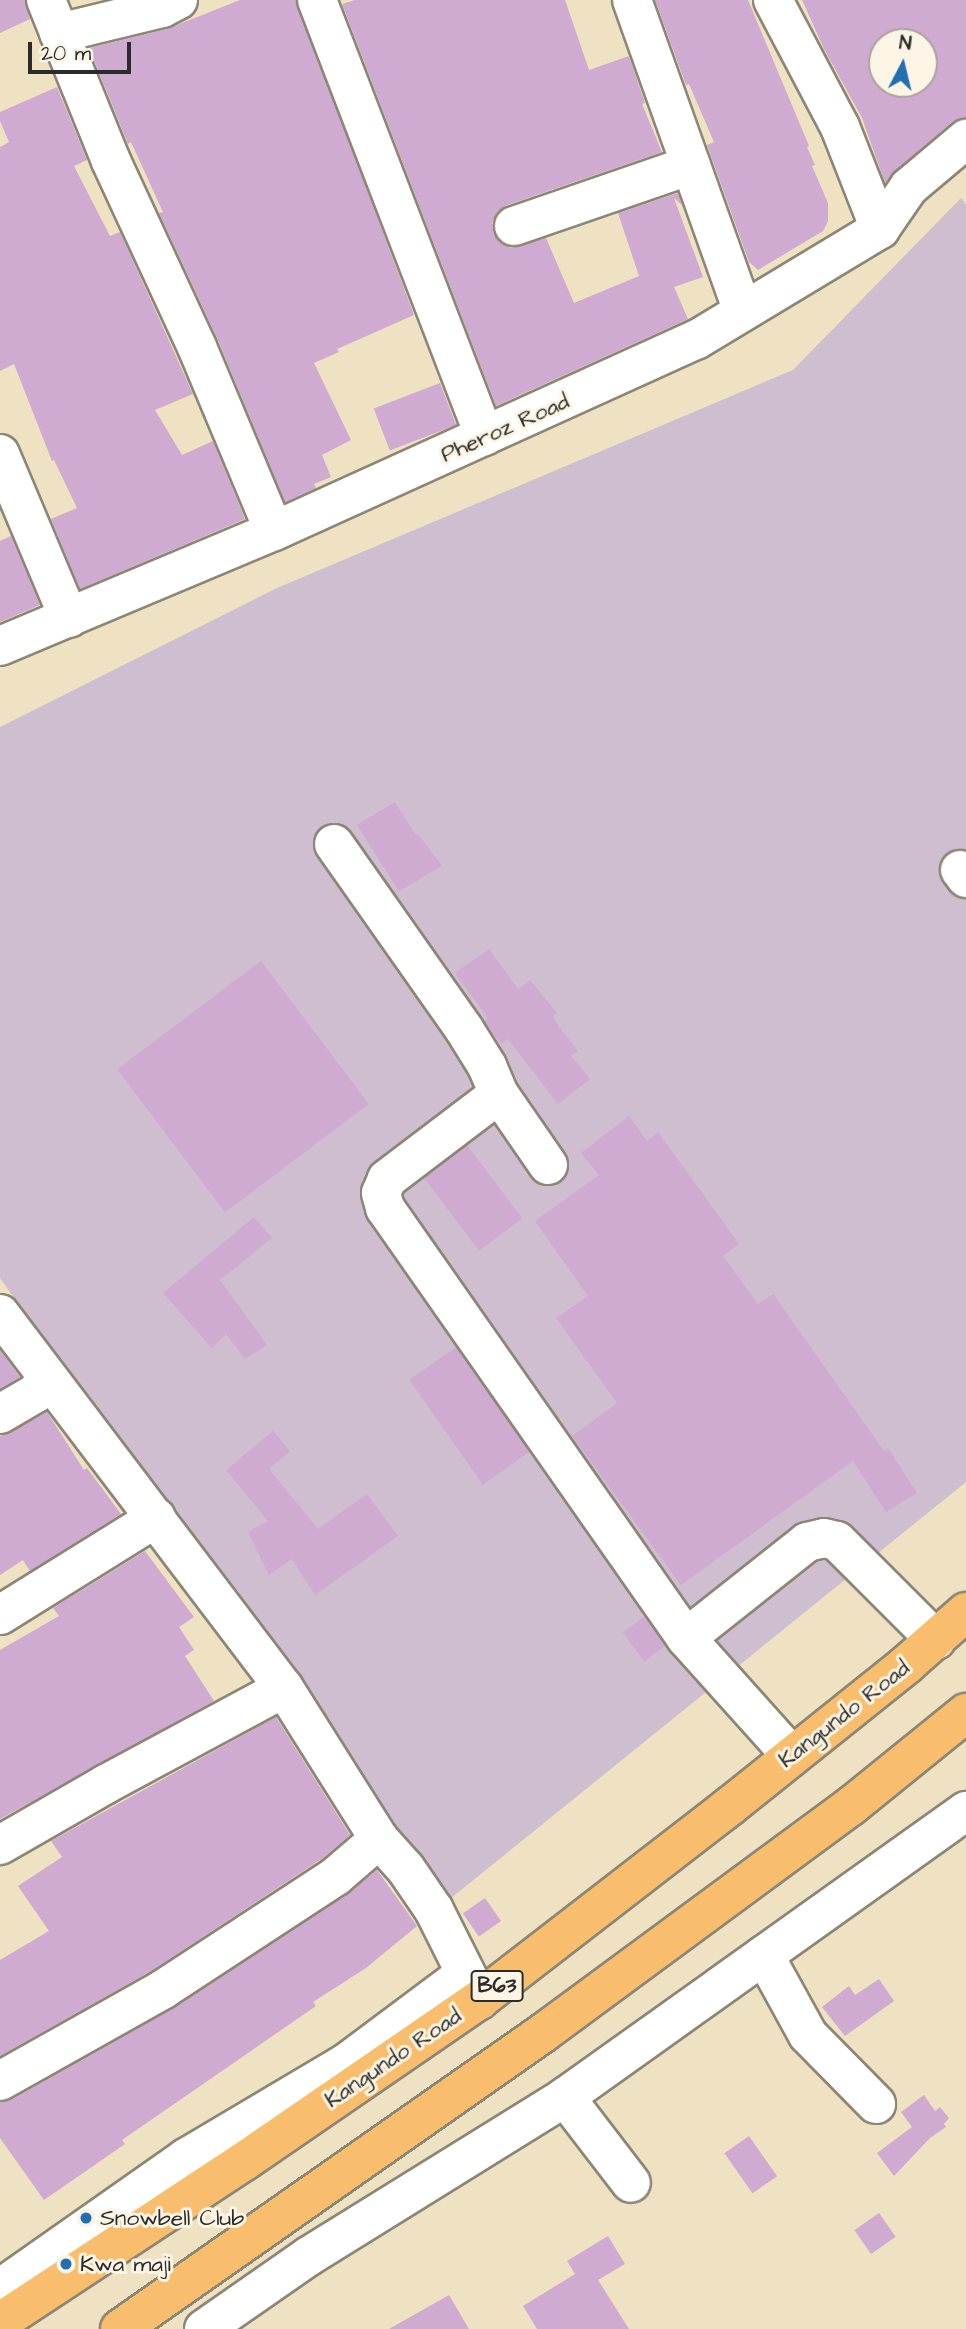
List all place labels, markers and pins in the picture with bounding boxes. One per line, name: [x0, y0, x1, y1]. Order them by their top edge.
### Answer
place label: Snowbell Club: [100, 2204, 244, 2232]
marker: Snowbell Club: [78, 2210, 94, 2226]
place label: Kwa maji: [80, 2250, 171, 2278]
marker: Kwa maji: [58, 2256, 74, 2272]

